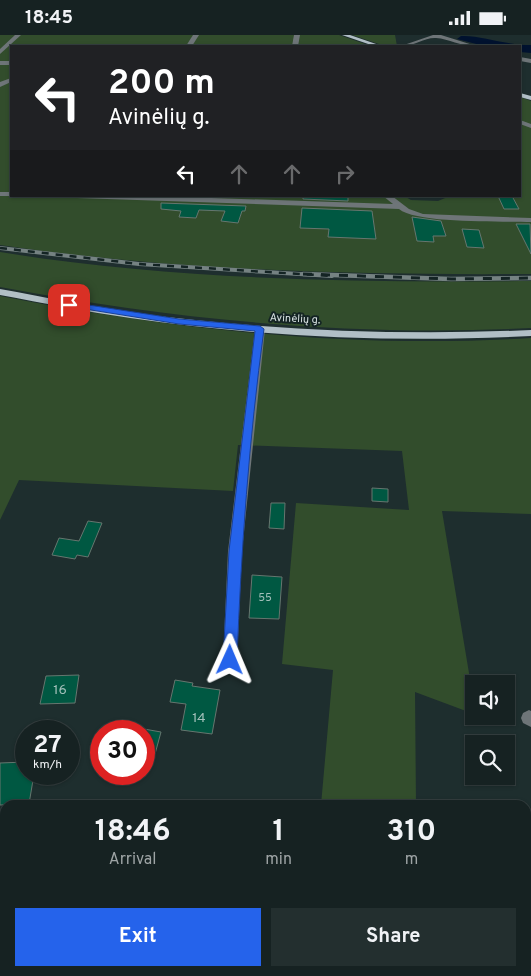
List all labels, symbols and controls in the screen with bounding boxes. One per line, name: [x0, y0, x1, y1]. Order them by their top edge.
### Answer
text: 18:45: [25, 6, 73, 30]
text: 200 m: [108, 62, 215, 106]
icon: left: [25, 65, 90, 130]
text: Avinėlių g.: [108, 105, 210, 132]
icon: left: [172, 160, 200, 188]
icon: ahead: [225, 160, 253, 188]
icon: ahead: [278, 160, 306, 188]
icon: right: [331, 160, 359, 188]
pin: [48, 284, 90, 326]
icon: arrive: [55, 291, 83, 319]
street label: Avinėlių g.: [269, 311, 321, 327]
house number: 55: [258, 591, 272, 605]
position arrow: [203, 633, 255, 685]
map controls: [465, 675, 515, 785]
button: sound: [465, 675, 515, 725]
house number: 16: [53, 682, 67, 699]
house number: 14: [192, 710, 206, 727]
speed limit sign: 30: [90, 720, 155, 785]
text: 27: [33, 730, 62, 762]
button: search: [465, 735, 515, 785]
text: km/h: [33, 757, 62, 773]
text: 18:46: [95, 814, 171, 851]
text: 1: [273, 814, 285, 851]
text: 310: [387, 814, 436, 851]
text: Arrival: [109, 850, 156, 870]
text: min: [265, 850, 292, 870]
text: m: [405, 850, 418, 870]
button: Exit: [15, 908, 261, 966]
button: Share: [271, 908, 516, 966]

